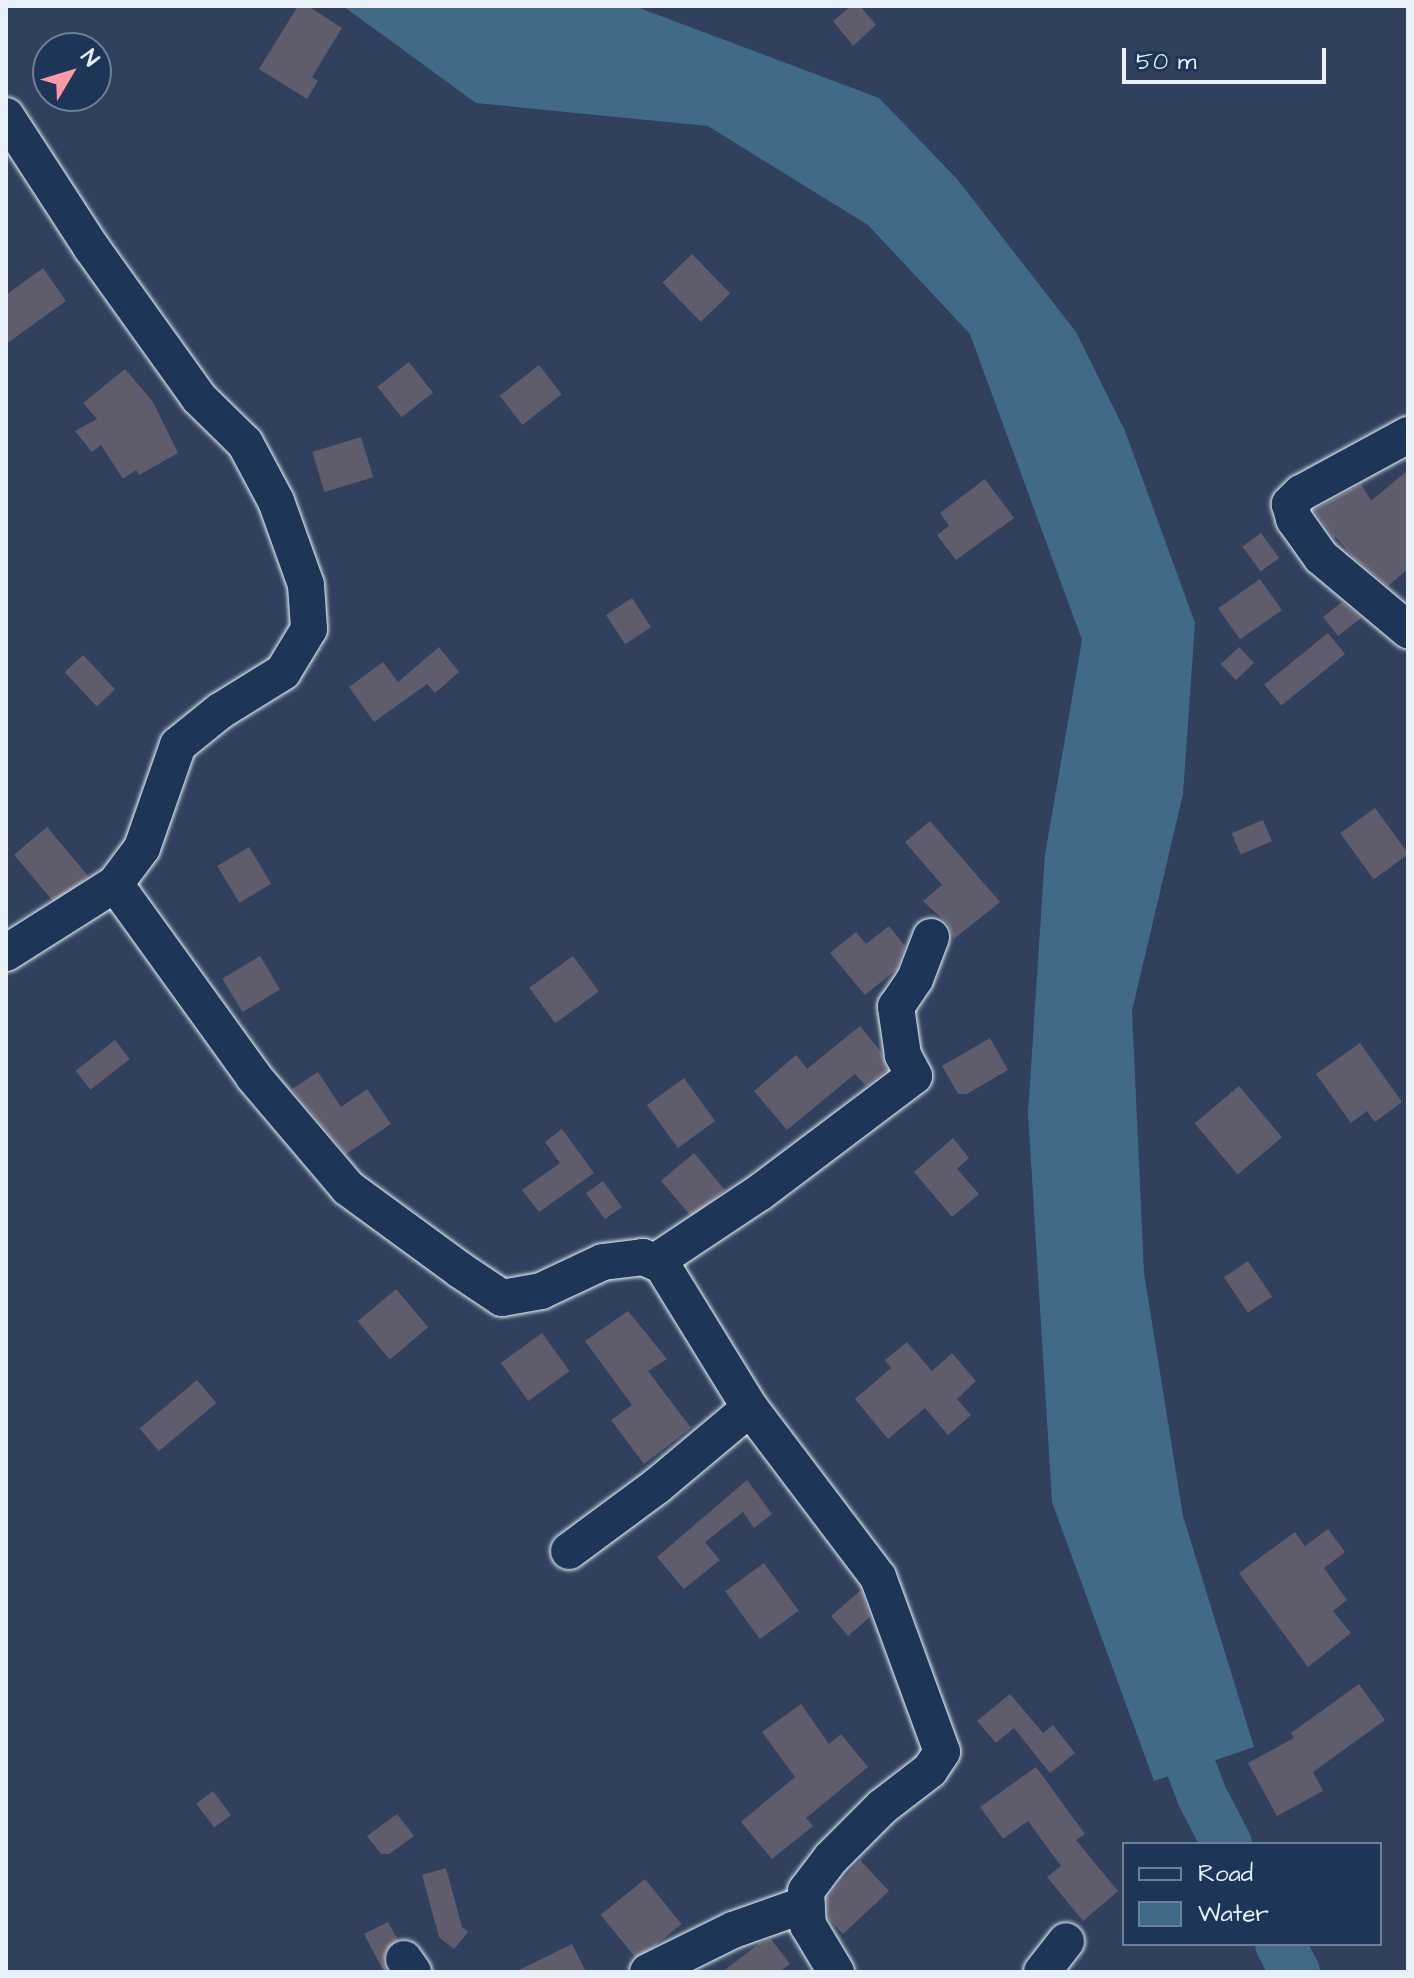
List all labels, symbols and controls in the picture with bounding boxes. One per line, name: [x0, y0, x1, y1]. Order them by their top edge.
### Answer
north arrow: [32, 32, 112, 112]
scale bar: [1126, 32, 1330, 82]
text: N: [73, 43, 106, 73]
text: 50 m: [1136, 45, 1196, 79]
legend: [1122, 1842, 1382, 1946]
text: Road: [1198, 1857, 1253, 1891]
text: Water: [1198, 1897, 1269, 1931]

